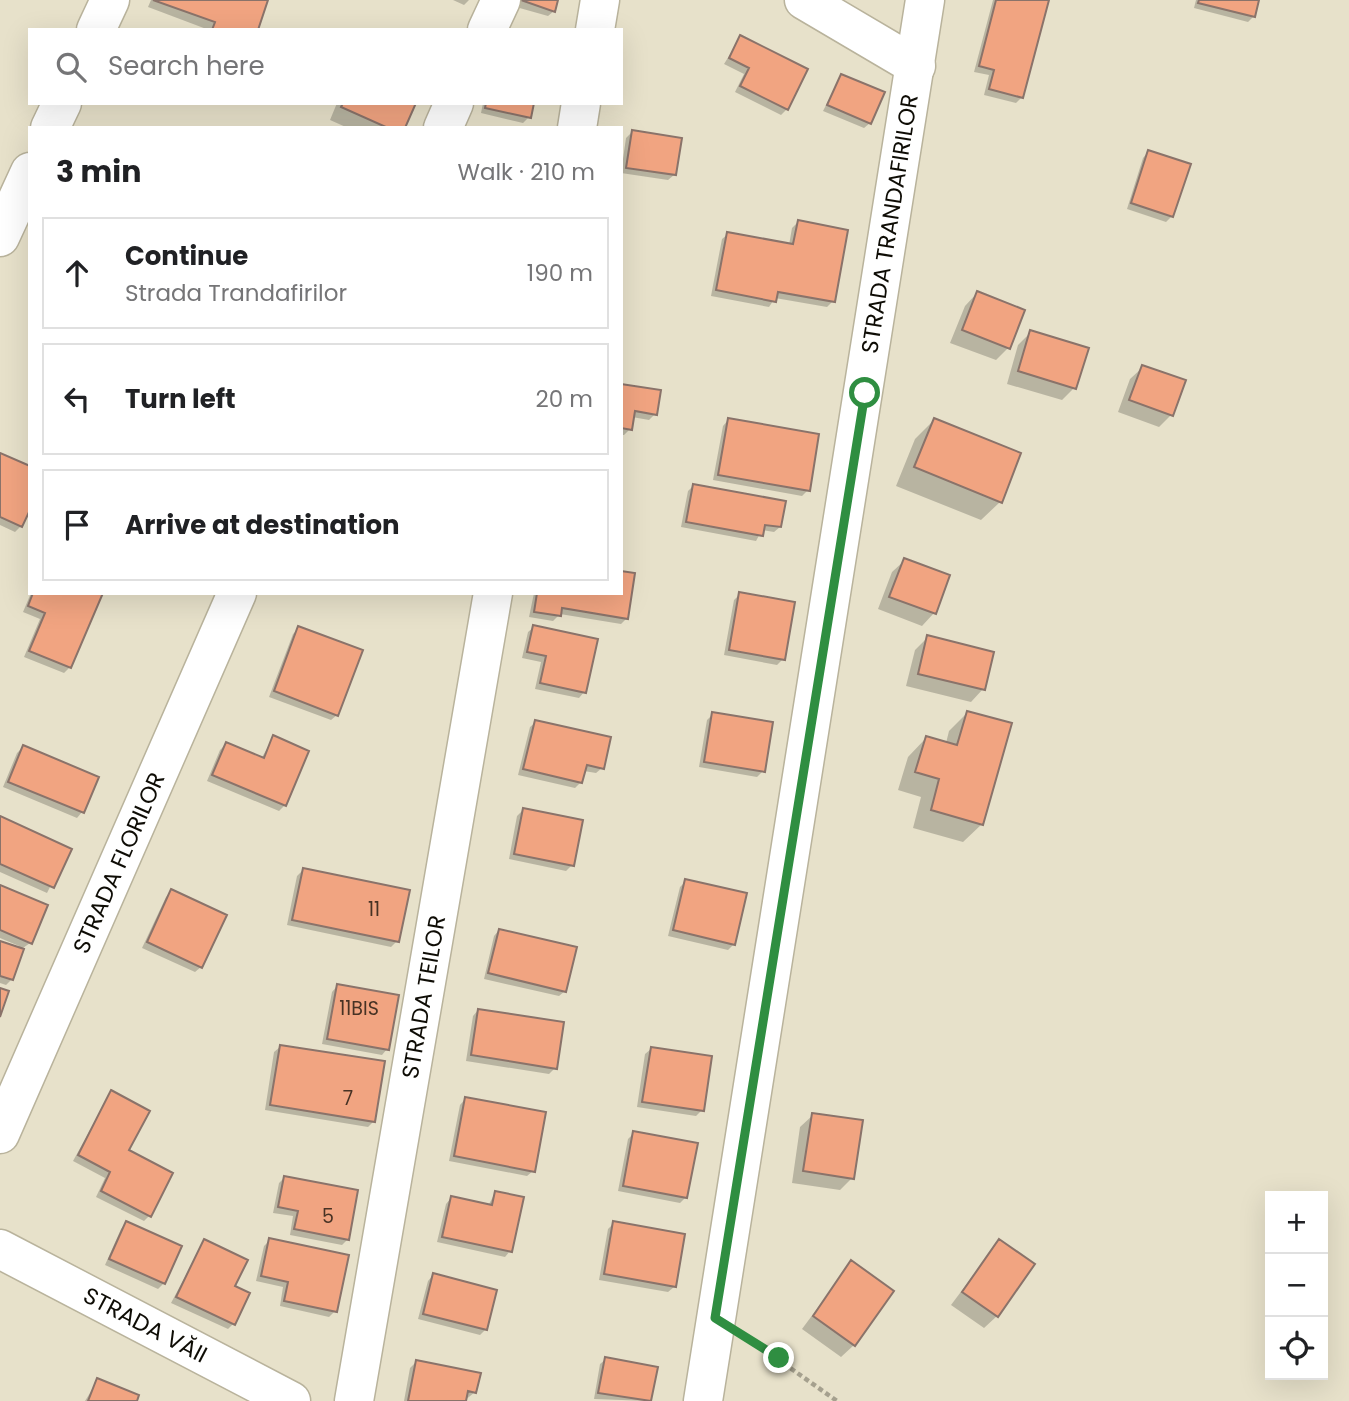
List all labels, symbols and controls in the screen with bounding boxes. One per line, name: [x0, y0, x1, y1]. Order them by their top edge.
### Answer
search box: [28, 28, 623, 105]
icon: search: [52, 48, 90, 86]
text: Search here: [108, 48, 265, 84]
street label: STRADA TRANDAFIRILOR: [853, 92, 926, 356]
text: 3 min: [56, 150, 141, 193]
text: Walk · 210 m: [457, 156, 595, 188]
text: Continue: [125, 238, 248, 274]
icon: ahead: [58, 254, 96, 292]
text: 190 m: [527, 257, 593, 289]
text: Strada Trandafirilor: [125, 277, 347, 309]
route start: [849, 377, 880, 408]
icon: left: [58, 380, 96, 418]
text: Turn left: [125, 381, 236, 417]
text: 20 m: [535, 383, 593, 415]
icon: arrive: [58, 506, 96, 544]
text: Arrive at destination: [125, 507, 400, 543]
street label: STRADA FLORILOR: [65, 767, 172, 958]
house number: 11: [368, 896, 380, 923]
street label: STRADA TEILOR: [394, 913, 453, 1081]
house number: 11BIS: [339, 995, 379, 1022]
house number: 7: [343, 1085, 353, 1112]
map controls: [1265, 1191, 1328, 1380]
button: +: [1265, 1191, 1328, 1254]
house number: 5: [322, 1203, 334, 1230]
button: −: [1265, 1254, 1328, 1317]
street label: STRADA VĂII: [78, 1279, 213, 1371]
button: locate: [1265, 1317, 1328, 1380]
route end: [763, 1342, 794, 1373]

